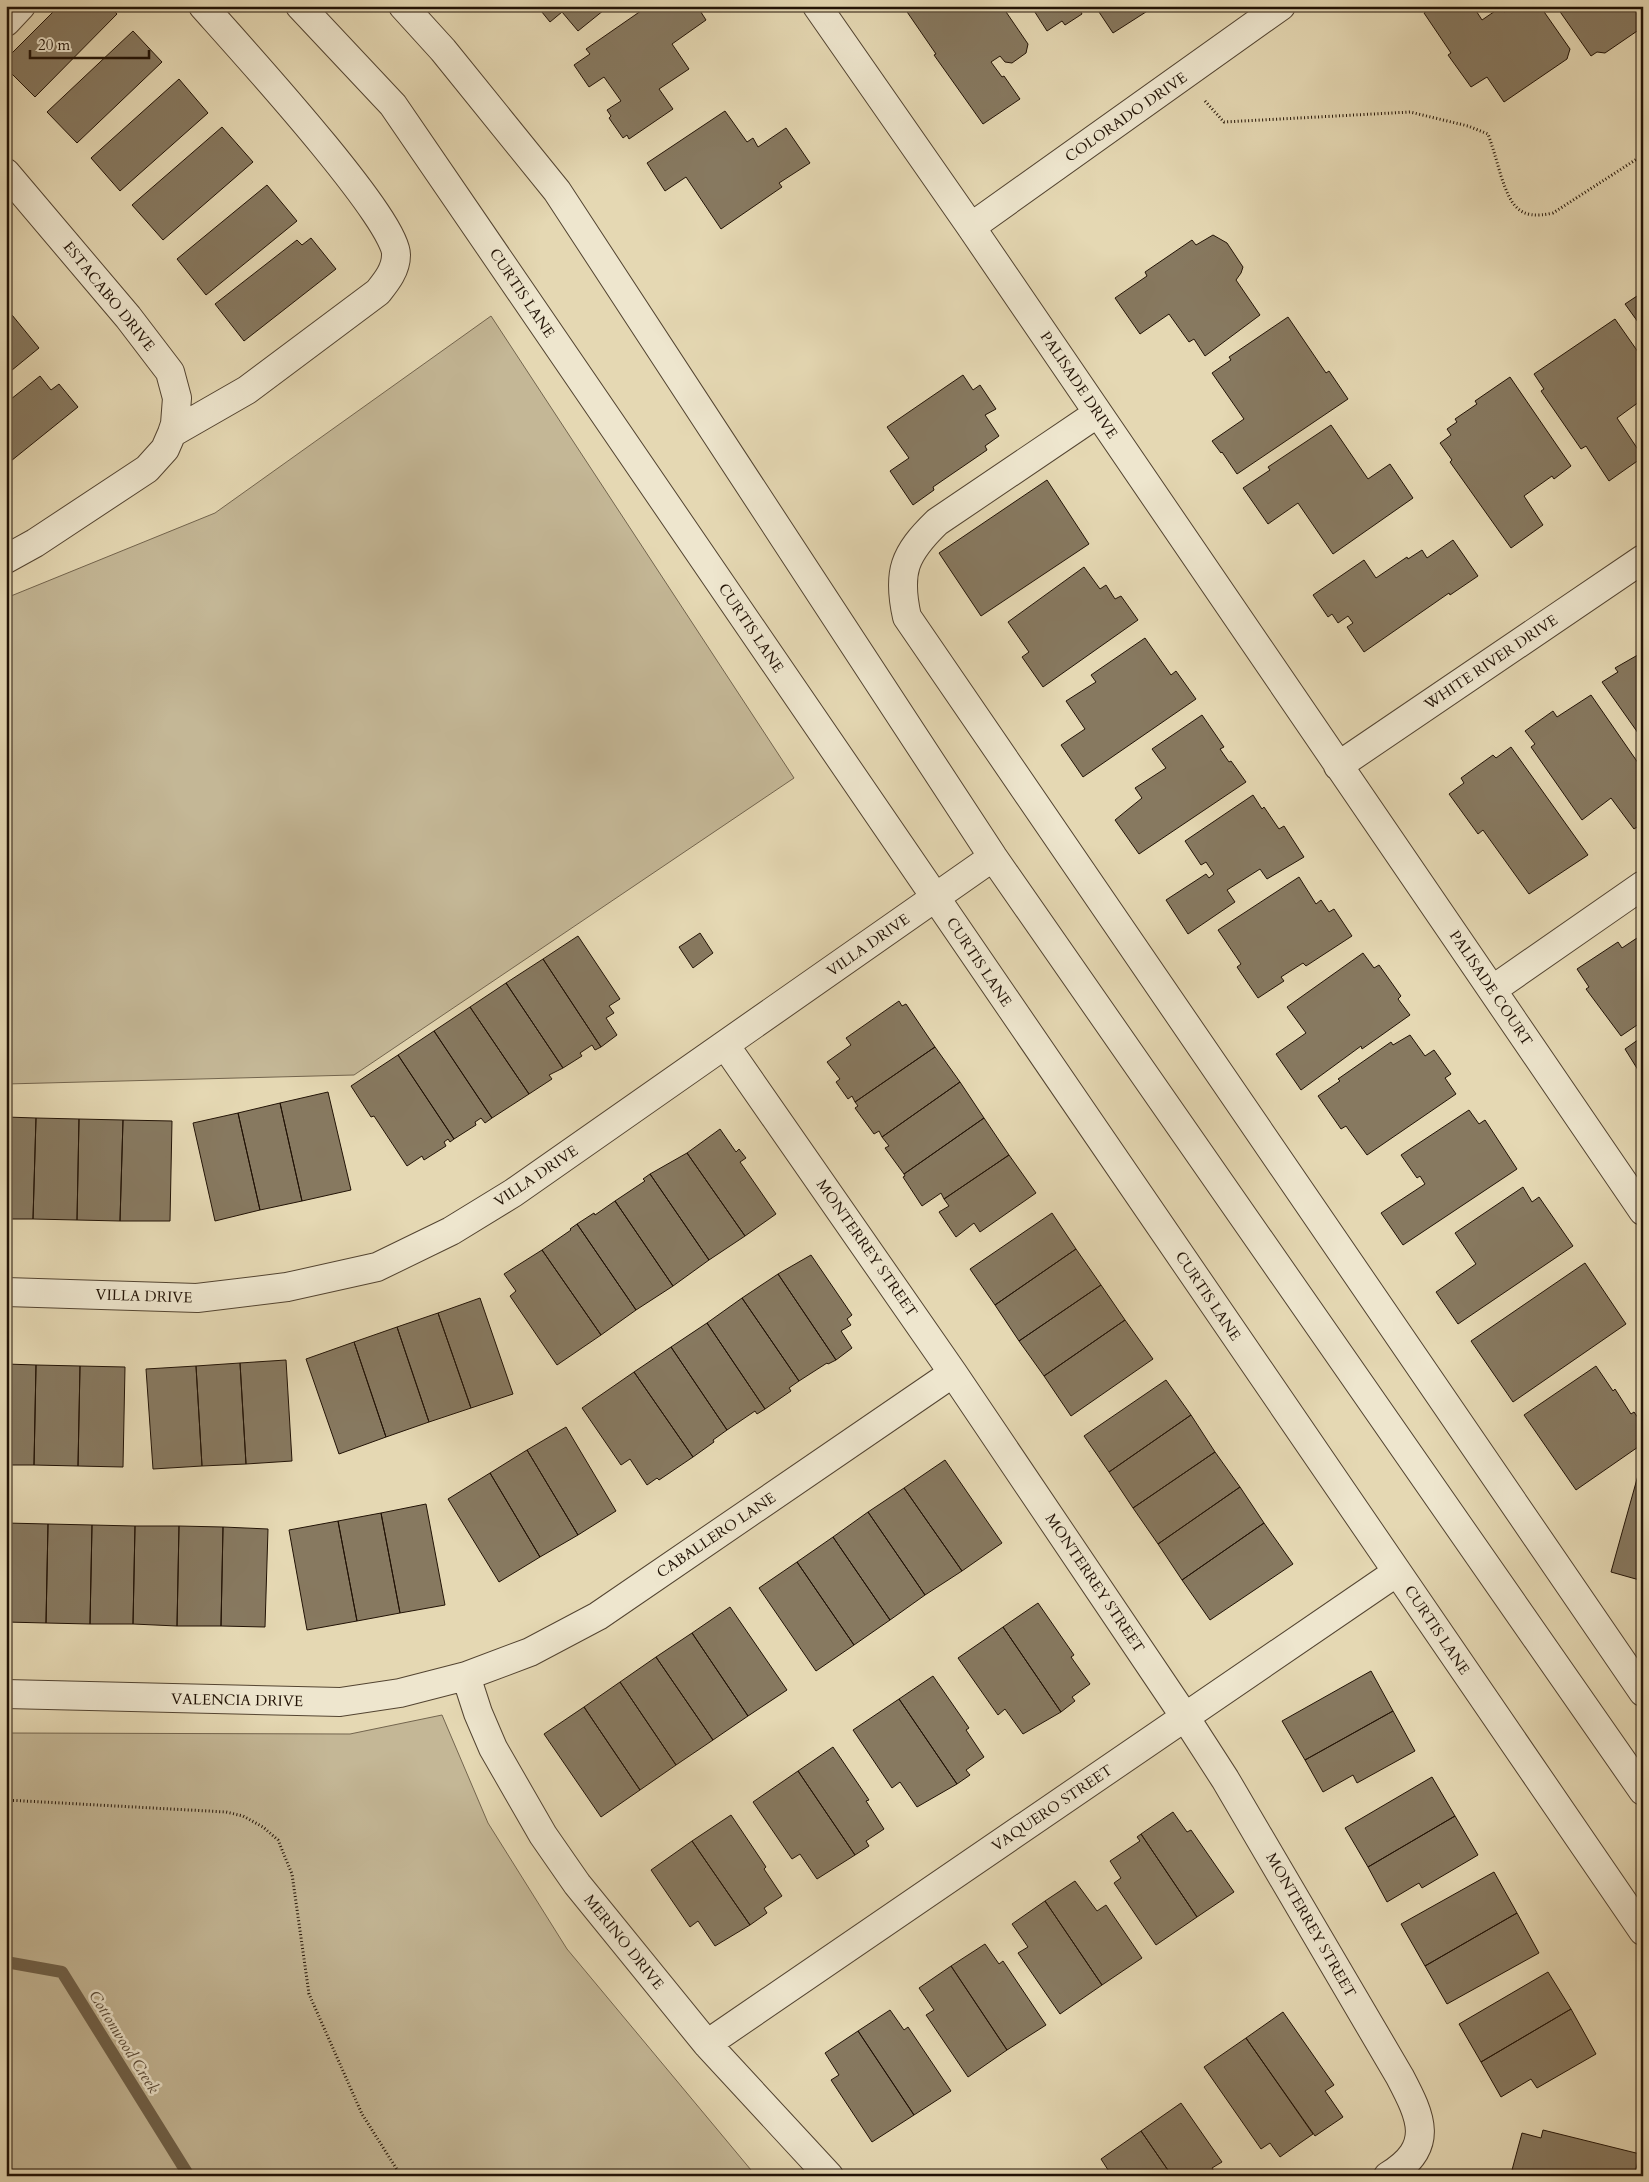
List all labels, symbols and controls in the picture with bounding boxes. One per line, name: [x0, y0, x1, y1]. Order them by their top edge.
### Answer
scale bar: [30, 28, 149, 60]
text: 20 m: [38, 35, 70, 55]
street label: COLORADO DRIVE: [1061, 67, 1191, 167]
street label: ESTACABO DRIVE: [59, 237, 159, 355]
street label: CURTIS LANE: [485, 244, 559, 342]
street label: PALISADE DRIVE: [1036, 327, 1122, 443]
street label: CURTIS LANE: [714, 579, 788, 677]
street label: WHITE RIVER DRIVE: [1420, 610, 1562, 715]
street label: VILLA DRIVE: [823, 909, 913, 981]
street label: CURTIS LANE: [942, 913, 1016, 1011]
street label: PALISADE COURT: [1445, 926, 1537, 1050]
street label: VILLA DRIVE: [490, 1141, 582, 1211]
street label: MONTERREY STREET: [812, 1175, 922, 1321]
street label: CURTIS LANE: [1171, 1247, 1245, 1345]
street label: VILLA DRIVE: [95, 1284, 193, 1308]
street label: CABALLERO LANE: [653, 1488, 779, 1582]
street label: MONTERREY STREET: [1041, 1509, 1149, 1657]
street label: CURTIS LANE: [1400, 1581, 1474, 1679]
street label: VALENCIA DRIVE: [171, 1689, 303, 1711]
street label: VAQUERO STREET: [988, 1760, 1116, 1856]
street label: MONTERREY STREET: [1261, 1849, 1361, 2001]
street label: MERINO DRIVE: [580, 1890, 668, 1994]
water label: Cottonwood Creek: [84, 1986, 165, 2098]

